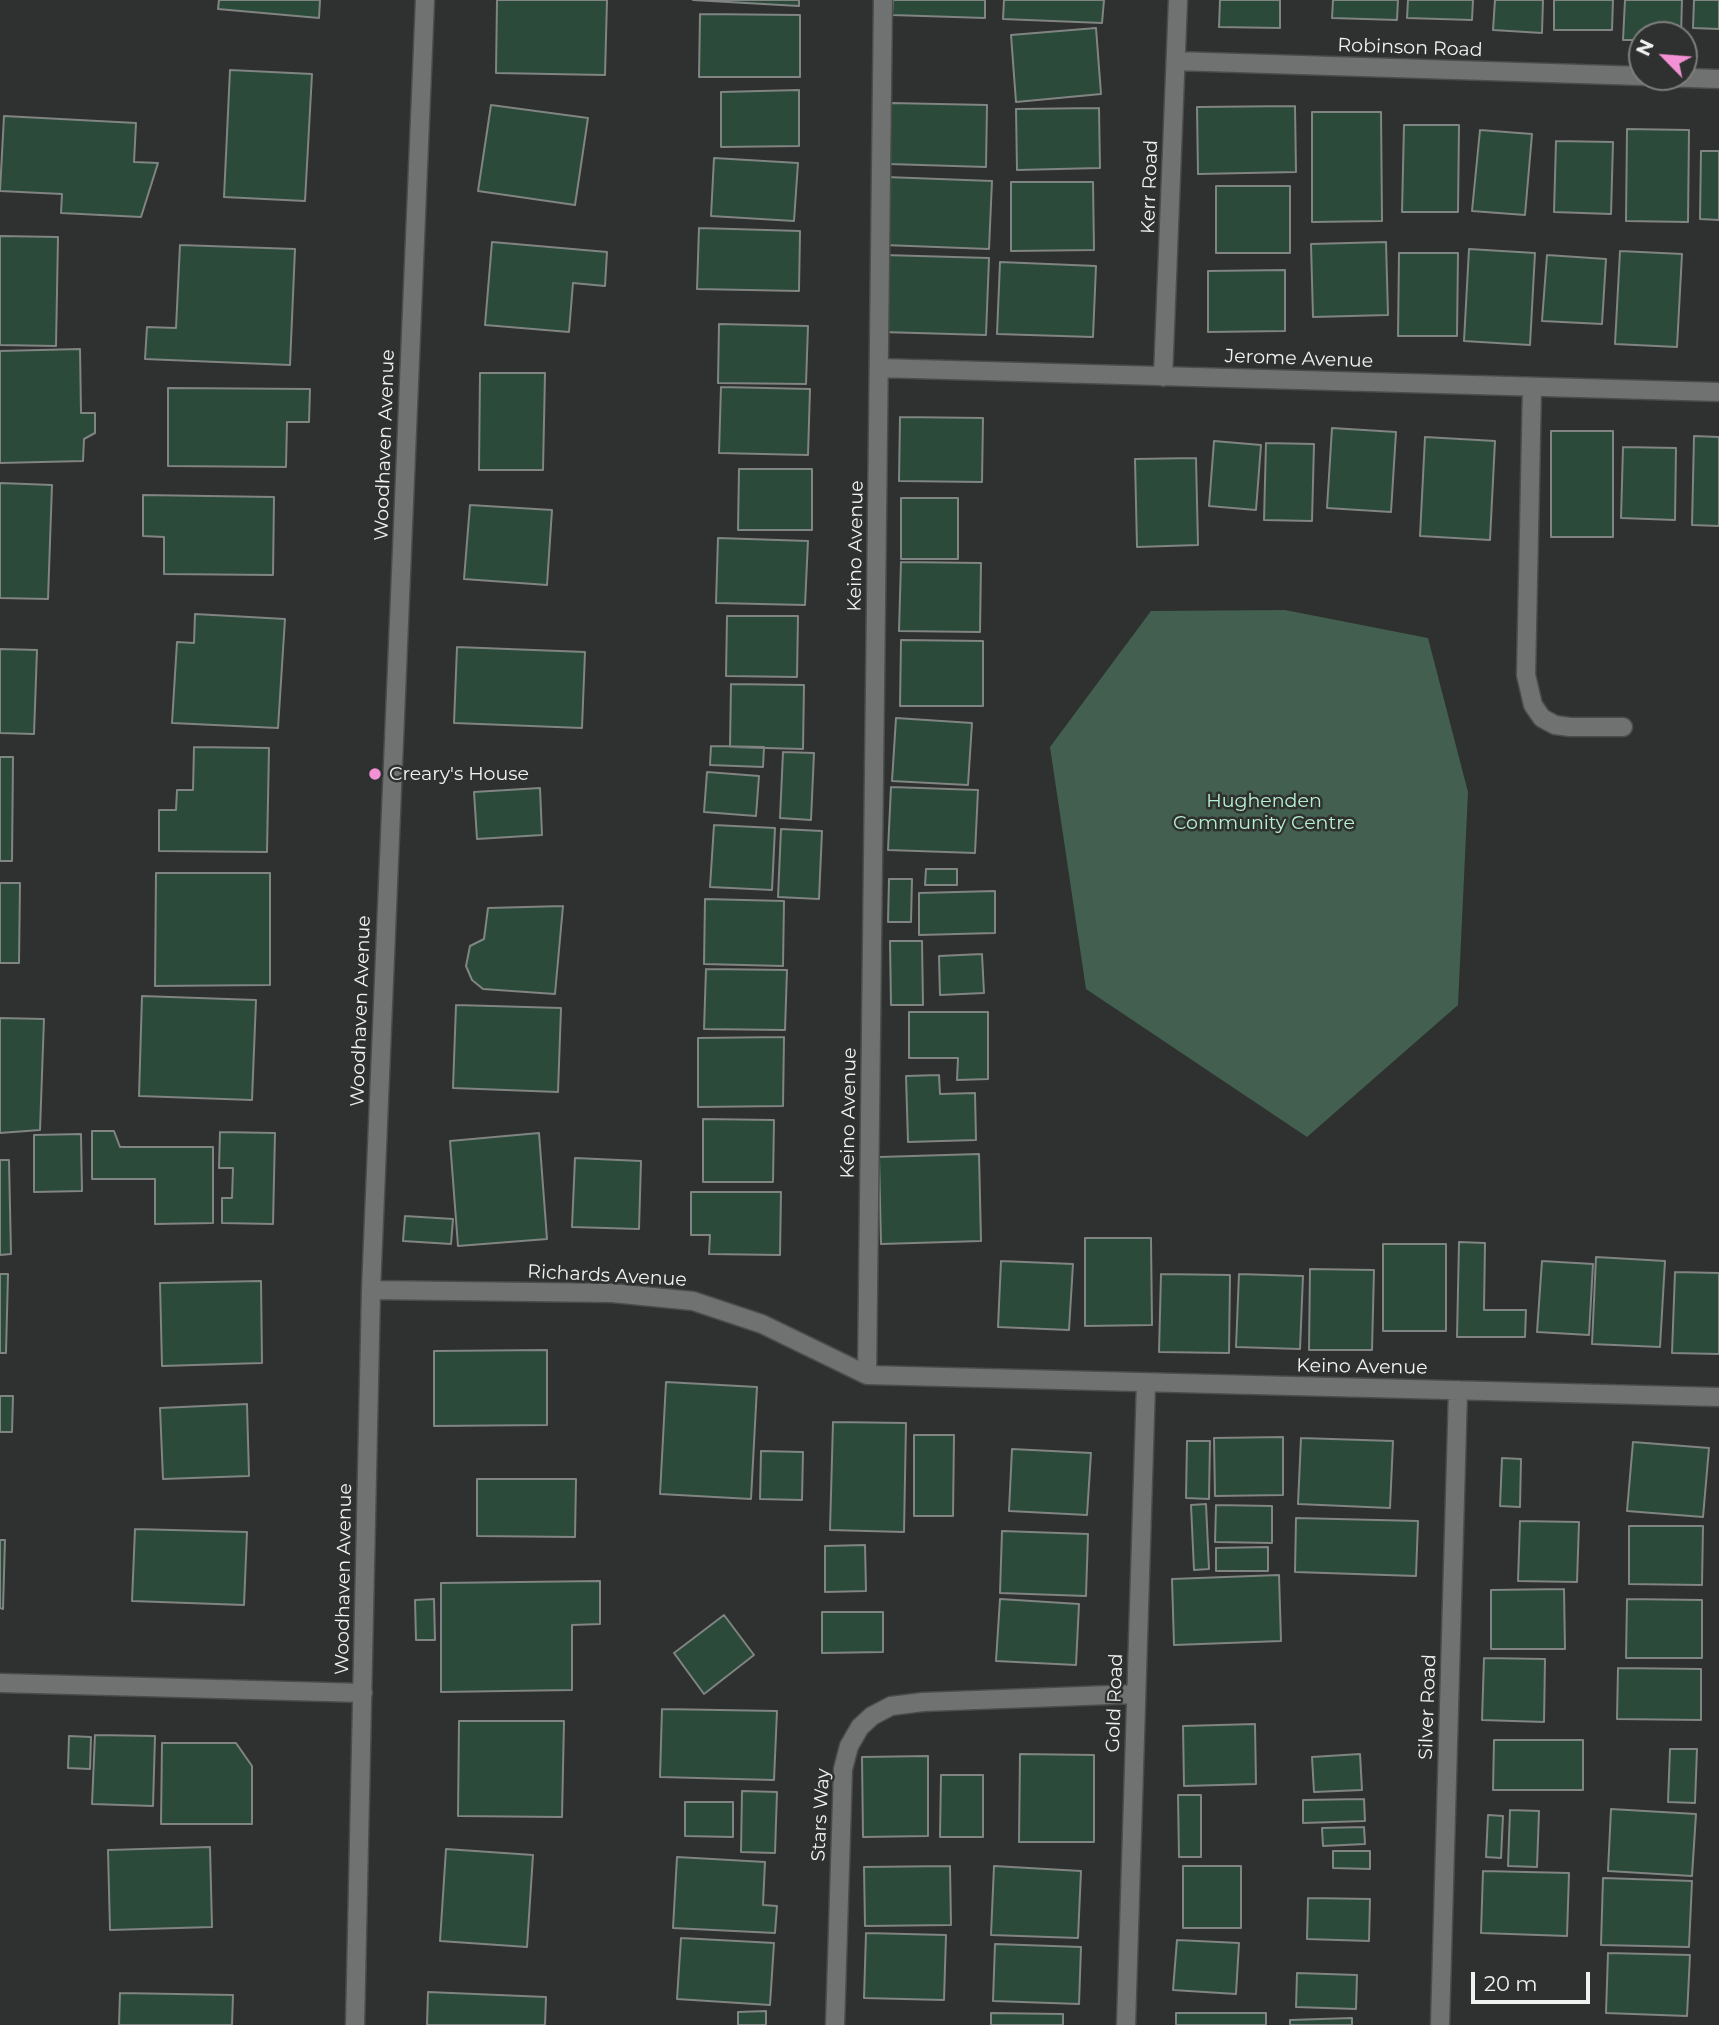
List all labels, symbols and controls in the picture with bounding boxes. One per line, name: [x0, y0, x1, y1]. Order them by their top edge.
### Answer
north arrow: [1628, 21, 1698, 91]
street label: Robinson Road: [1337, 34, 1483, 62]
text: N: [1632, 36, 1659, 60]
street label: Kerr Road: [1137, 139, 1163, 235]
street label: Jerome Avenue: [1224, 345, 1374, 373]
street label: Woodhaven Avenue: [370, 349, 400, 541]
street label: Keino Avenue: [843, 480, 869, 612]
place label: Creary's House: [389, 763, 529, 785]
marker: Creary's House: [367, 766, 383, 782]
park label: Hughenden Community Centre: [1173, 790, 1355, 834]
street label: Woodhaven Avenue: [346, 915, 376, 1107]
street label: Keino Avenue: [836, 1047, 862, 1179]
street label: Richards Avenue: [527, 1260, 687, 1292]
street label: Keino Avenue: [1296, 1354, 1428, 1380]
street label: Woodhaven Avenue: [331, 1483, 357, 1675]
street label: Gold Road: [1102, 1653, 1128, 1753]
street label: Silver Road: [1415, 1654, 1441, 1760]
street label: Stars Way: [807, 1768, 835, 1862]
scale bar: [1474, 1958, 1593, 2002]
text: 20 m: [1484, 1971, 1538, 1996]

